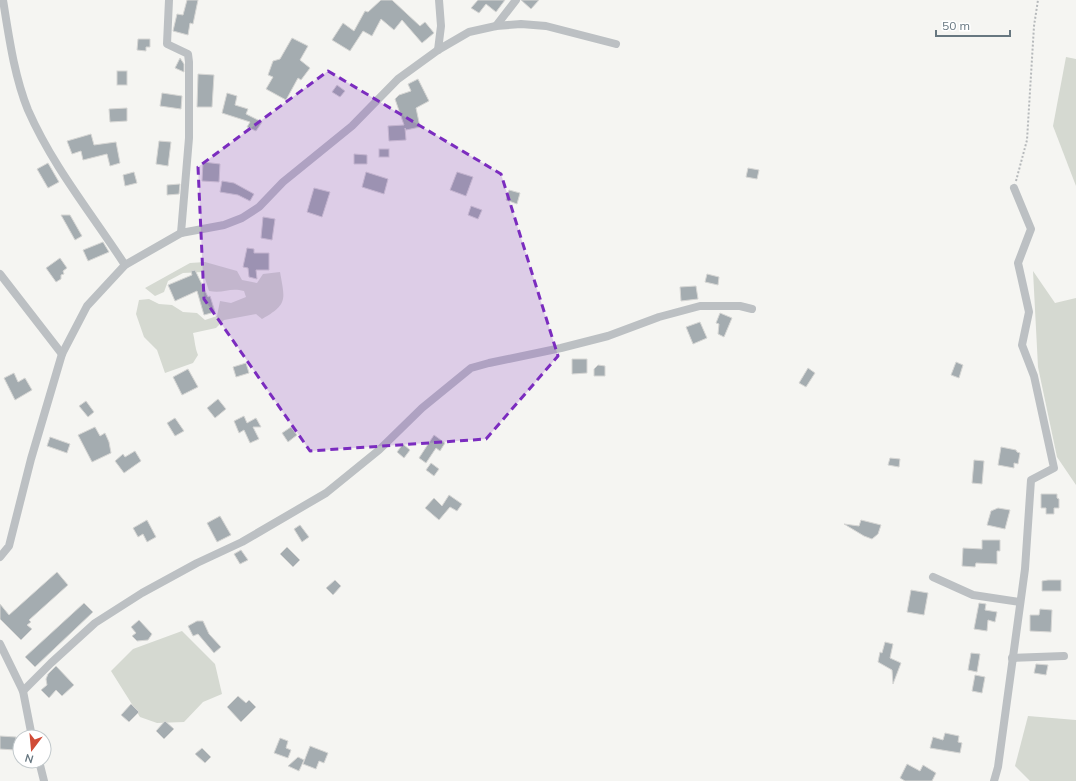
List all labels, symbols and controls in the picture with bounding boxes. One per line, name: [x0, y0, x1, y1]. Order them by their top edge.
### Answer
scale bar: [936, 12, 1010, 38]
text: 50 m: [942, 18, 970, 33]
north arrow: [12, 729, 52, 769]
text: N: [23, 751, 35, 766]

